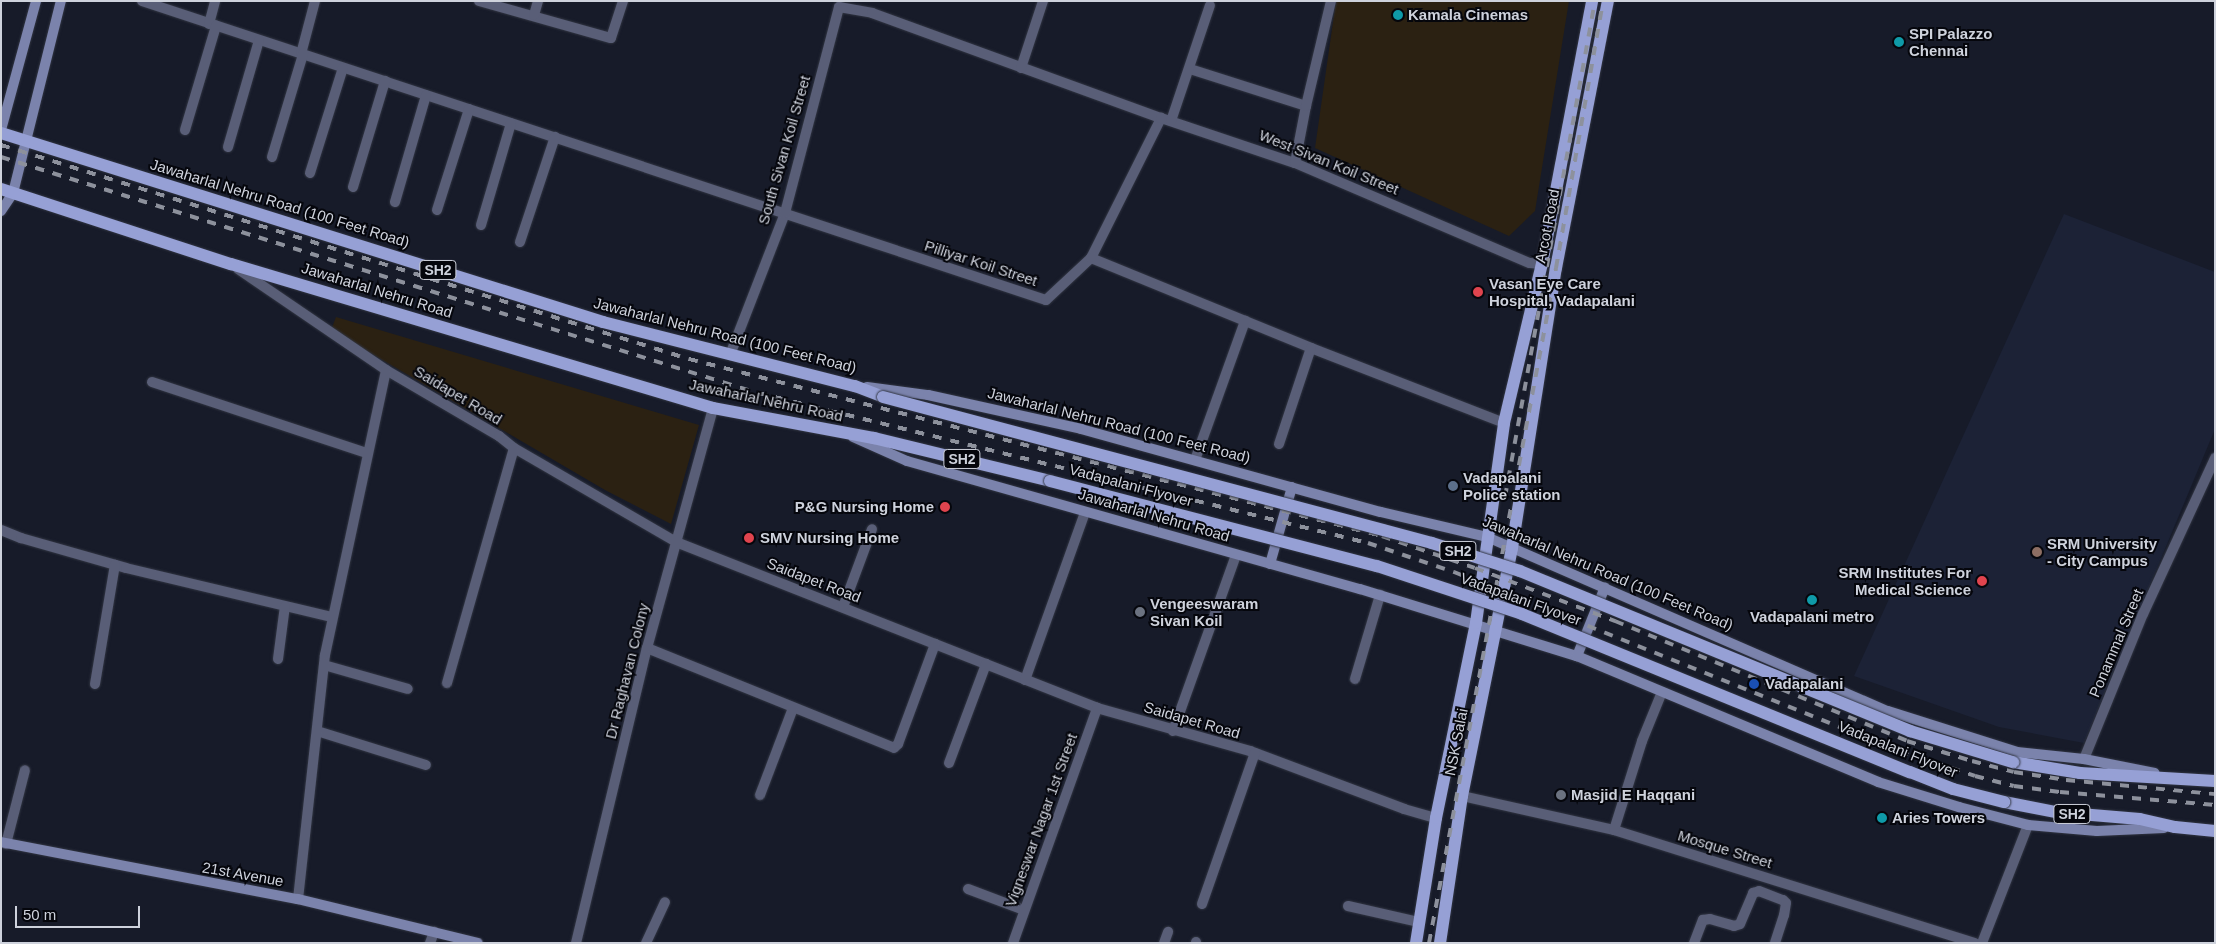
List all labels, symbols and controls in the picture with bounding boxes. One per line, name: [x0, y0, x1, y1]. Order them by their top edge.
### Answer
place label: Kamala Cinemas: [1408, 6, 1528, 24]
marker: Kamala Cinemas: [1392, 9, 1404, 21]
place label: SPI Palazzo Chennai: [1909, 24, 1992, 59]
marker: SPI Palazzo Chennai: [1893, 36, 1905, 48]
street label: South Sivan Koil Street: [754, 73, 814, 227]
street label: West Sivan Koil Street: [1257, 126, 1401, 198]
street label: Jawaharlal Nehru Road (100 Feet Road): [148, 155, 412, 251]
street label: Arcot Road: [1531, 187, 1563, 265]
street label: Pilliyar Koil Street: [922, 236, 1040, 290]
street label: Jawaharlal Nehru Road: [299, 258, 455, 322]
road number: SH2: [419, 258, 457, 282]
place label: Vasan Eye Care Hospital, Vadapalani: [1489, 274, 1635, 309]
marker: Vasan Eye Care Hospital, Vadapalani: [1471, 285, 1485, 299]
street label: Jawaharlal Nehru Road (100 Feet Road): [592, 294, 858, 376]
street label: Saidapet Road: [411, 362, 505, 428]
street label: Jawaharlal Nehru Road: [687, 375, 845, 425]
street label: Jawaharlal Nehru Road (100 Feet Road): [986, 384, 1252, 466]
road number: SH2: [943, 448, 981, 470]
street label: Vadapalani Flyover: [1067, 460, 1195, 510]
place label: Vadapalani Police station: [1463, 468, 1561, 503]
marker: Vadapalani Police station: [1447, 480, 1459, 492]
street label: Jawaharlal Nehru Road: [1076, 485, 1232, 545]
place label: P&G Nursing Home: [795, 498, 934, 516]
marker: P&G Nursing Home: [938, 500, 952, 514]
street label: Jawaharlal Nehru Road (100 Feet Road): [1480, 512, 1736, 634]
place label: SMV Nursing Home: [760, 529, 899, 547]
marker: SMV Nursing Home: [742, 531, 756, 545]
place label: SRM University - City Campus: [2047, 534, 2157, 569]
road number: SH2: [1439, 540, 1477, 562]
marker: SRM University - City Campus: [2031, 546, 2043, 558]
street label: Saidapet Road: [764, 554, 864, 606]
place label: SRM Institutes For Medical Science: [1838, 563, 1971, 598]
street label: Vadapalani Flyover: [1458, 569, 1584, 629]
marker: SRM Institutes For Medical Science: [1975, 574, 1989, 588]
street label: Ponammal Street: [2085, 586, 2147, 700]
place label: Vengeeswaram Sivan Koil: [1150, 594, 1258, 629]
marker: Vadapalani metro: [1806, 594, 1818, 606]
street label: Dr Raghavan Colony: [601, 601, 653, 741]
marker: Vengeeswaram Sivan Koil: [1134, 606, 1146, 618]
place label: Vadapalani metro: [1750, 608, 1874, 626]
place label: Vadapalani: [1765, 675, 1843, 693]
marker: Vadapalani: [1747, 677, 1761, 691]
street label: Saidapet Road: [1142, 698, 1242, 742]
street label: NSK Salai: [1441, 707, 1471, 777]
street label: Vadapalani Flyover: [1836, 717, 1960, 781]
street label: Vigneswar Nagar 1st Street: [1001, 731, 1081, 909]
place label: Masjid E Haqqani: [1571, 786, 1695, 804]
marker: Masjid E Haqqani: [1555, 789, 1567, 801]
road number: SH2: [2053, 802, 2091, 826]
place label: Aries Towers: [1892, 809, 1985, 827]
marker: Aries Towers: [1876, 812, 1888, 824]
street label: Mosque Street: [1676, 826, 1774, 872]
street label: 21st Avenue: [201, 858, 285, 890]
scale bar: [18, 896, 142, 928]
text: 50 m: [23, 906, 56, 923]

